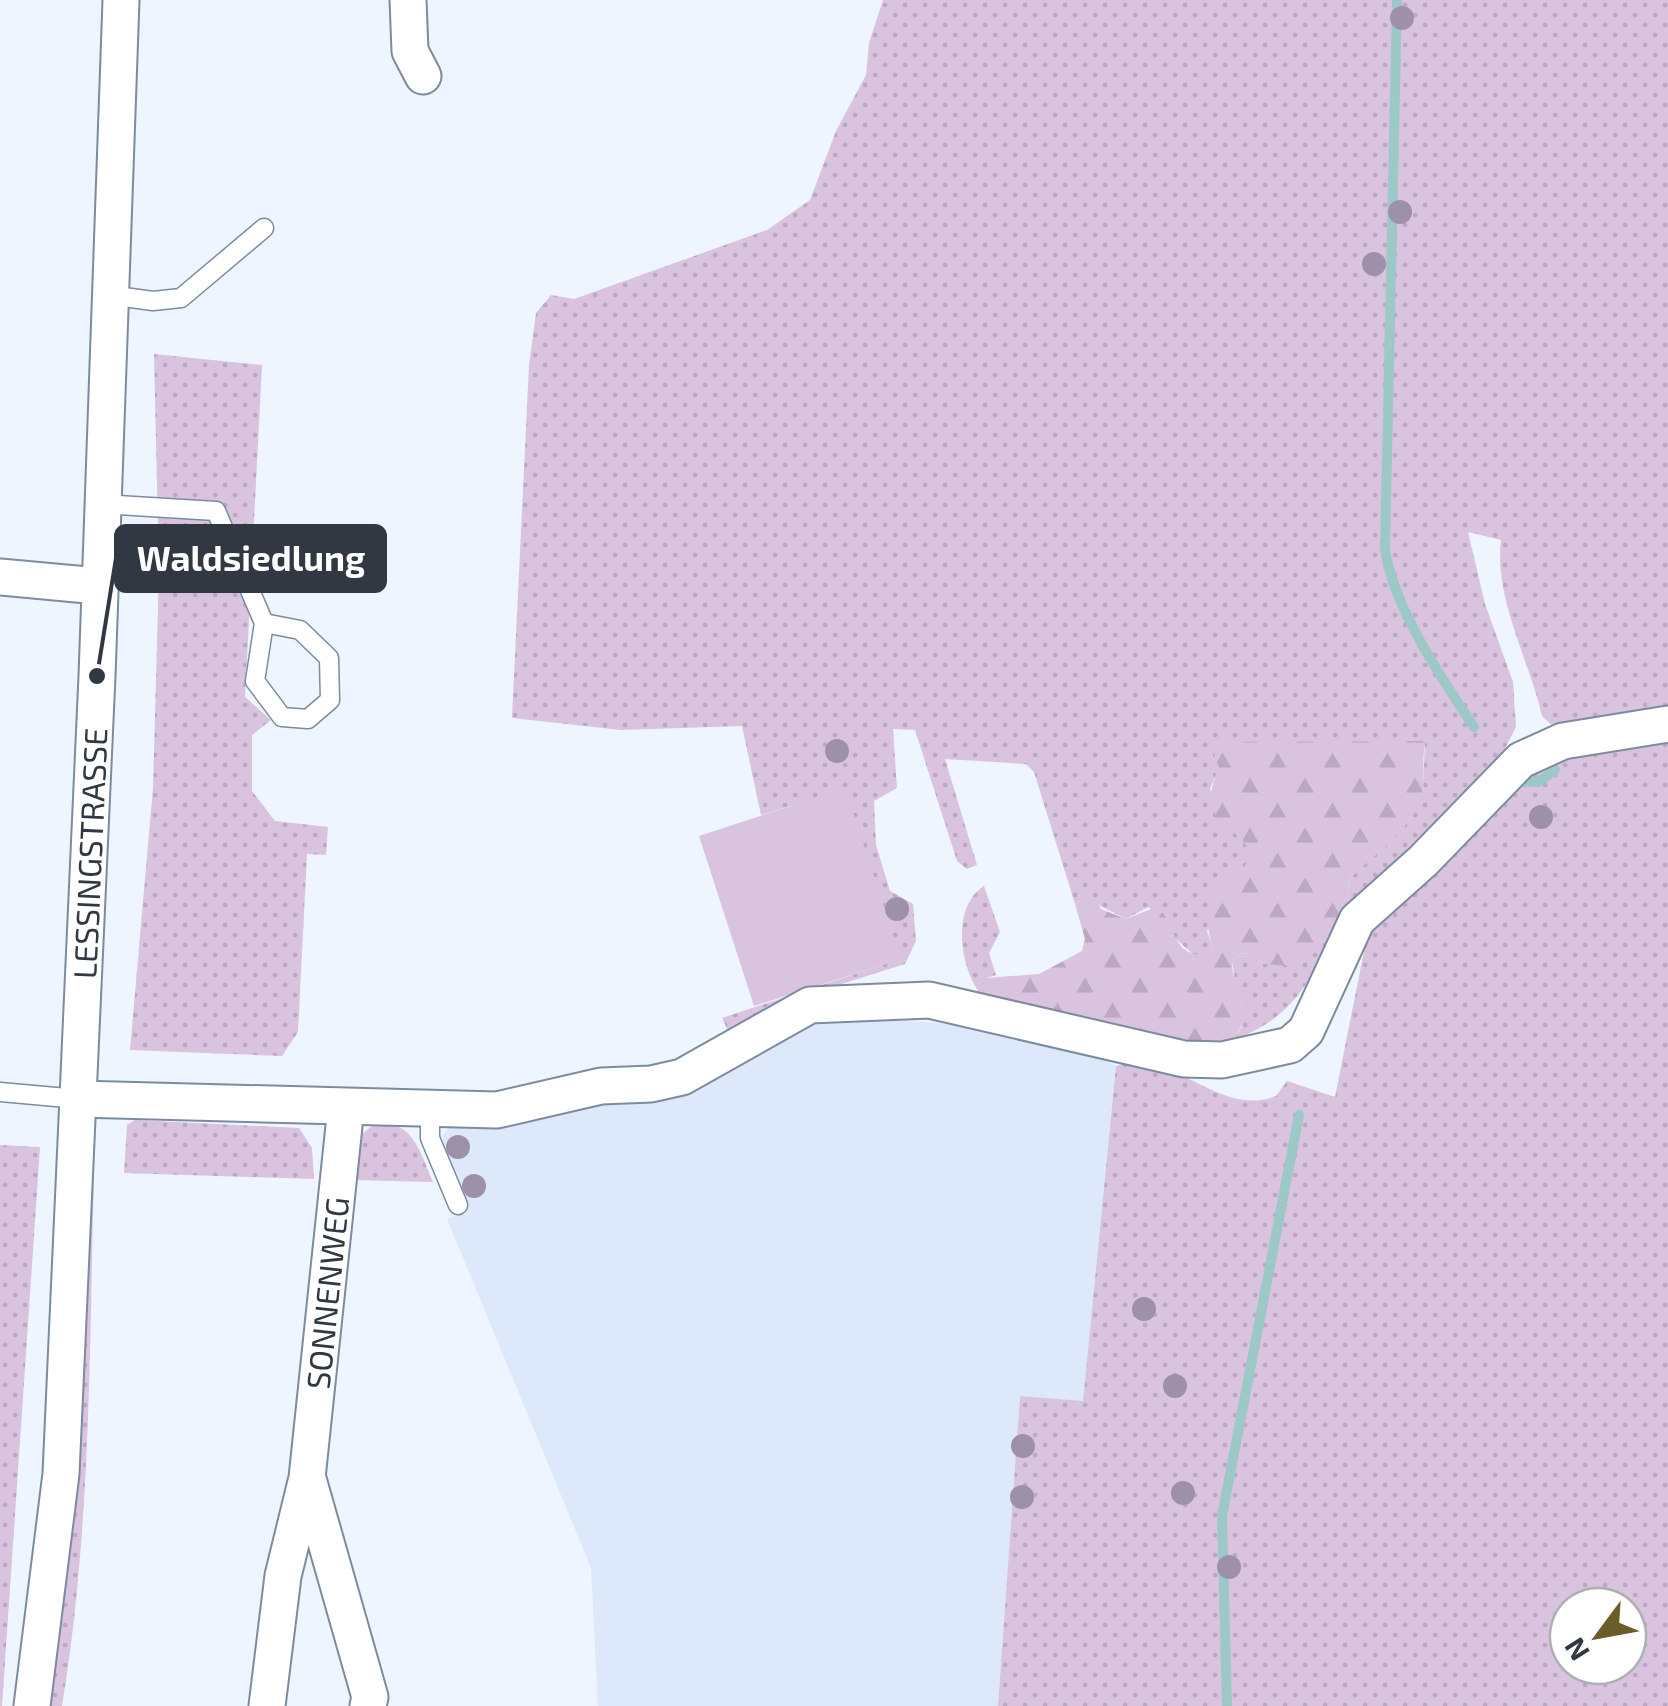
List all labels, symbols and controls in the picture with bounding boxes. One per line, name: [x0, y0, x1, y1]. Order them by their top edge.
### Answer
callout: Waldsiedlung: [116, 526, 385, 591]
text: Waldsiedlung: [137, 536, 365, 578]
street label: LESSINGSTRASSE: [64, 727, 114, 980]
street label: SONNENWEG: [297, 1195, 355, 1391]
north arrow: [1548, 1586, 1648, 1686]
text: N: [1556, 1632, 1596, 1667]

